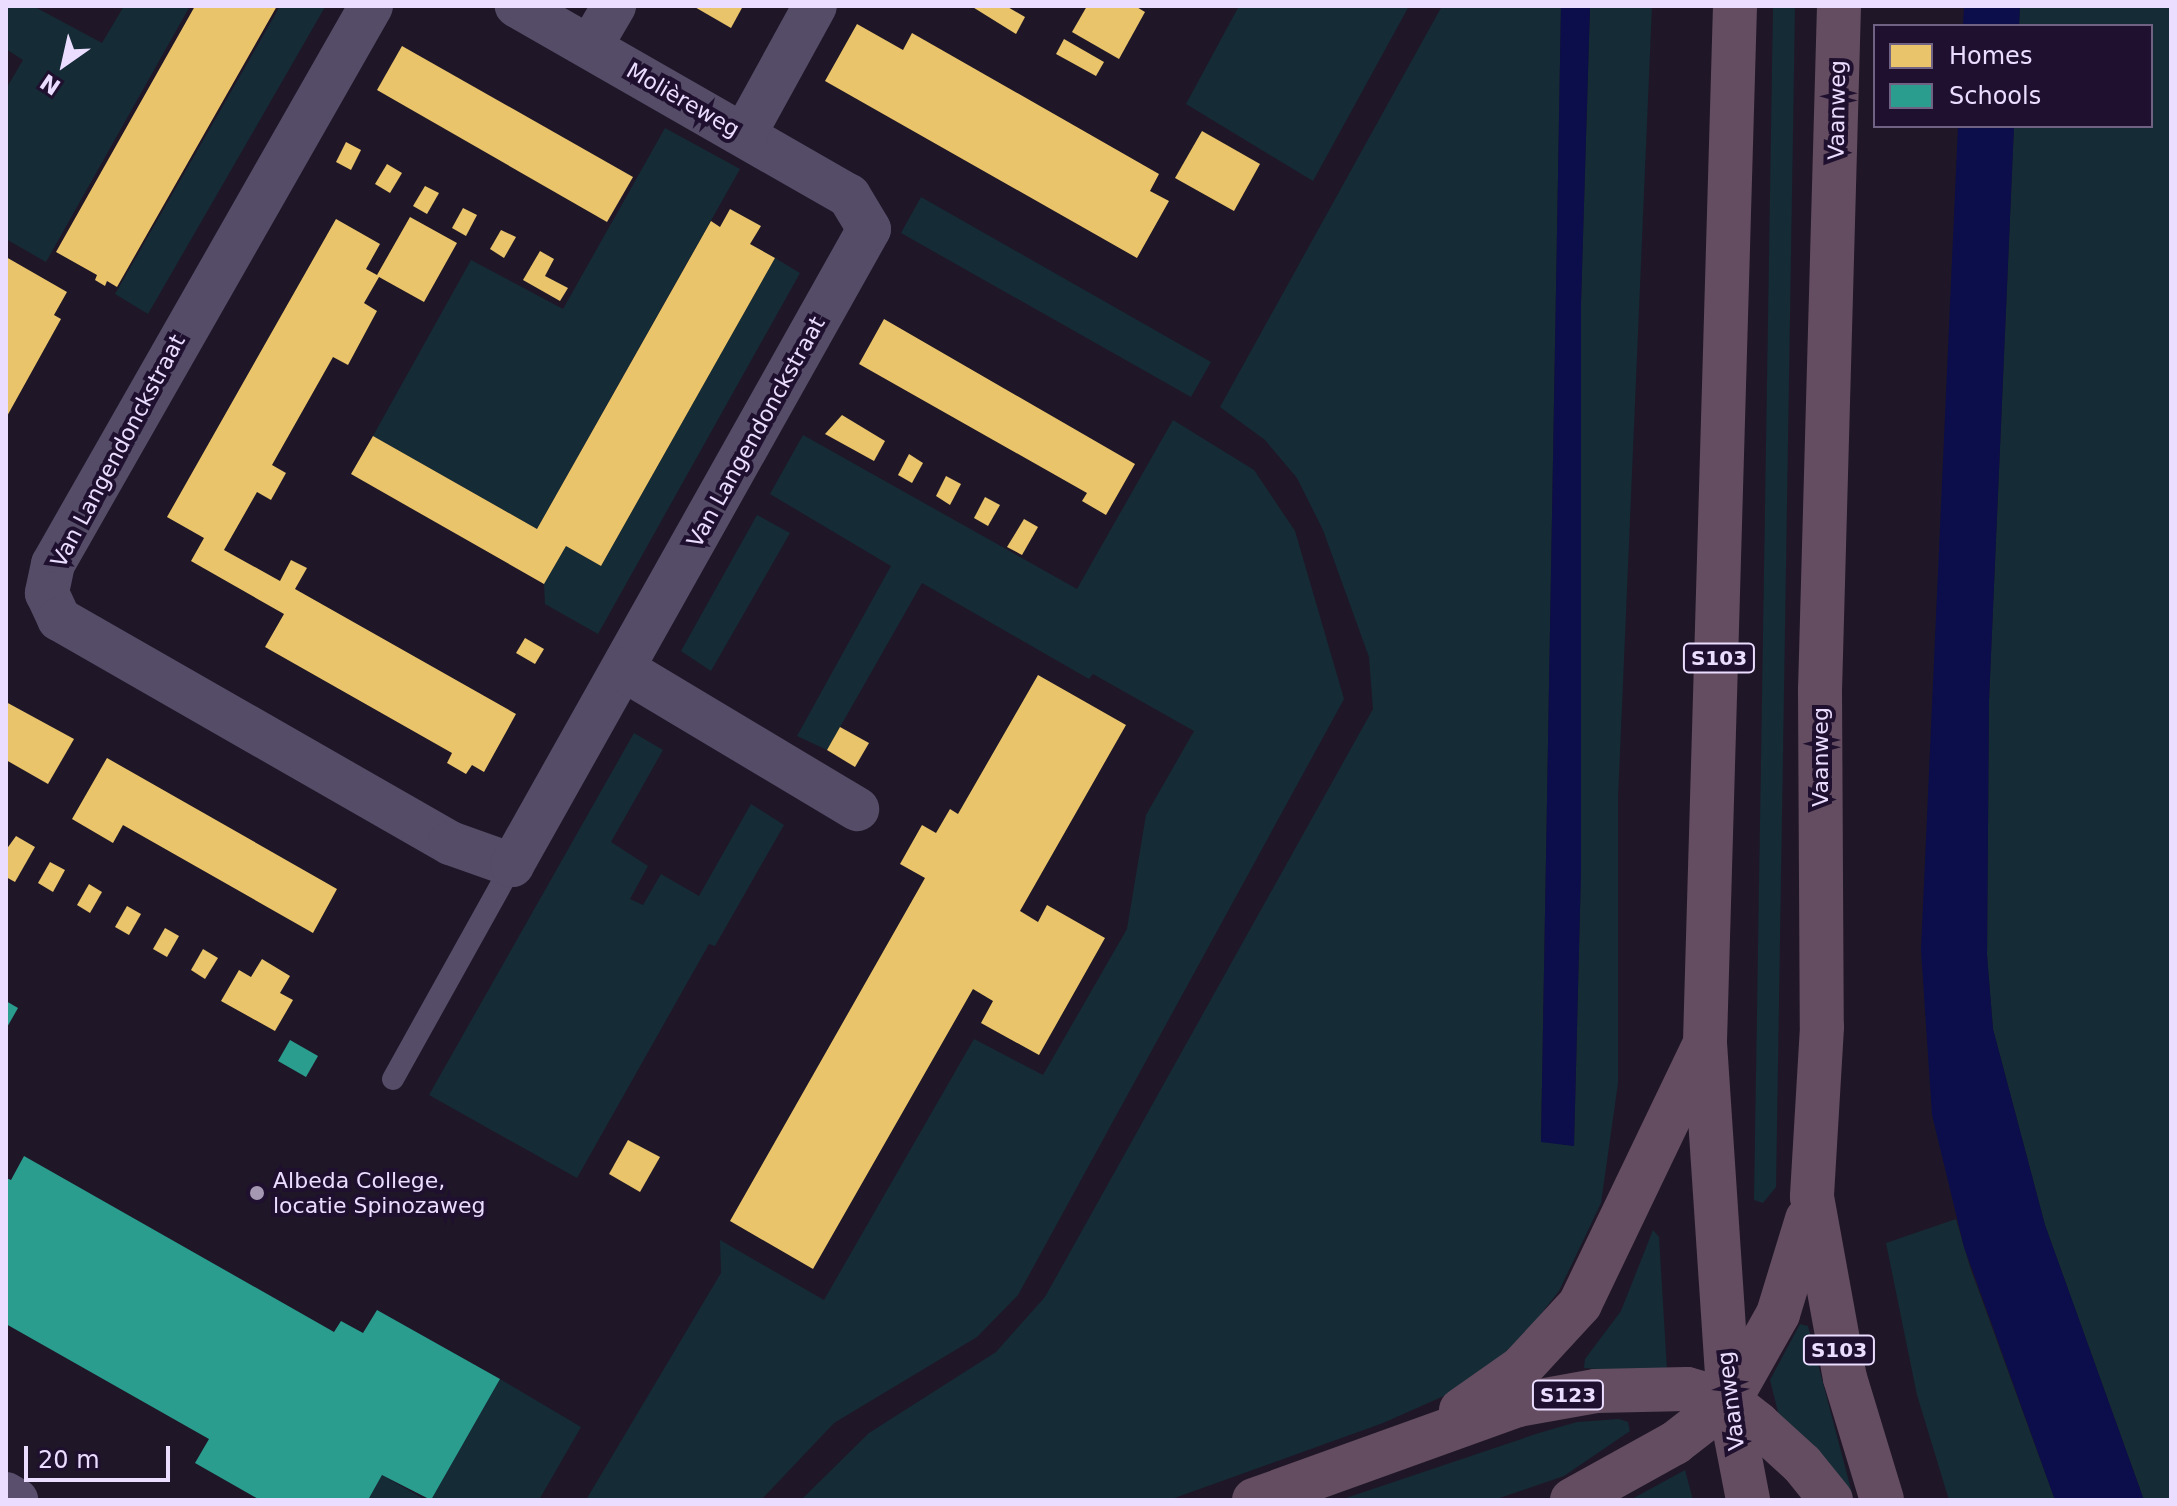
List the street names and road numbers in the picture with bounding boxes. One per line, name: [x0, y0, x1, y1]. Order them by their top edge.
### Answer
street label: Molièreweg: [622, 57, 744, 143]
street label: Vaanweg: [1823, 60, 1851, 160]
street label: Van Langendonckstraat: [681, 312, 831, 552]
street label: Van Langendonckstraat: [45, 330, 191, 572]
road number: S103: [1681, 642, 1757, 674]
street label: Vaanweg: [1808, 707, 1834, 807]
road number: S103: [1801, 1334, 1877, 1366]
street label: Vaanweg: [1712, 1350, 1750, 1452]
road number: S123: [1530, 1379, 1606, 1411]

